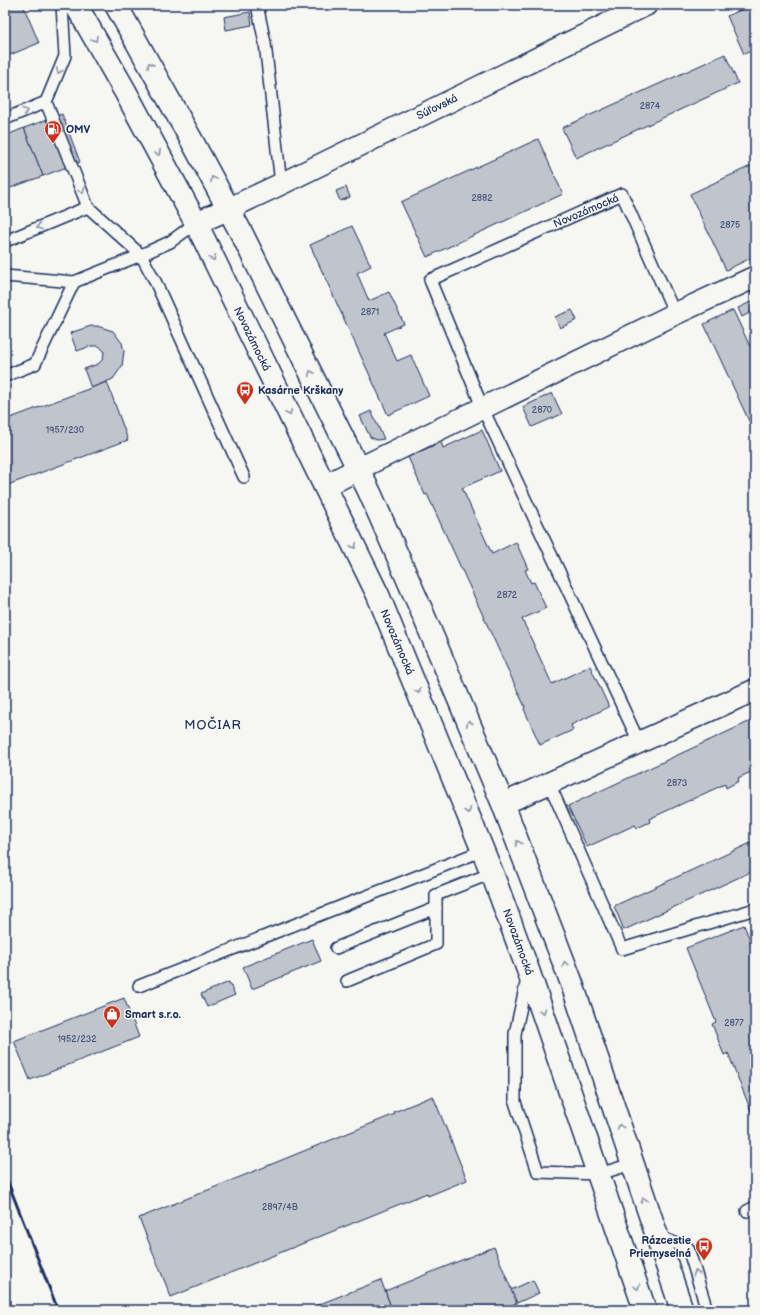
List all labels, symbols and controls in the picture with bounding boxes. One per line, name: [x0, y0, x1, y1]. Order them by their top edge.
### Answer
one-way arrow: [91, 35, 98, 42]
one-way arrow: [147, 62, 154, 69]
one-way arrow: [56, 66, 64, 74]
street label: Súľovská: [414, 91, 460, 123]
house number: 2874: [640, 101, 661, 112]
one-way arrow: [21, 108, 29, 116]
fuel station icon: OMV: [43, 119, 63, 144]
place label: OMV: [66, 123, 91, 136]
one-way arrow: [153, 149, 161, 156]
one-way arrow: [210, 176, 217, 183]
one-way arrow: [77, 187, 85, 194]
street label: Novozámocká: [551, 191, 621, 231]
house number: 2882: [471, 193, 493, 204]
house number: 2875: [720, 220, 740, 231]
one-way arrow: [36, 223, 43, 231]
one-way arrow: [208, 254, 216, 262]
street label: Novozámocká: [231, 305, 273, 373]
house number: 2871: [361, 307, 379, 318]
one-way arrow: [308, 370, 315, 378]
bus stop icon: Kasárne Krškany: [235, 380, 255, 405]
place label: Kasárne Krškany: [258, 384, 343, 397]
house number: 2870: [532, 405, 552, 416]
one-way arrow: [284, 409, 292, 416]
house number: 1957/230: [46, 425, 84, 436]
one-way arrow: [349, 542, 357, 550]
house number: 2872: [497, 590, 518, 601]
street label: Novozámocká: [377, 607, 417, 677]
one-way arrow: [413, 688, 421, 695]
district label: MOČIAR: [184, 716, 242, 733]
one-way arrow: [465, 719, 473, 726]
house number: 2873: [667, 778, 688, 789]
one-way arrow: [463, 807, 471, 814]
one-way arrow: [515, 840, 523, 847]
street label: Novozámocká: [500, 907, 536, 977]
one-way arrow: [561, 961, 569, 968]
shop icon: Smart s.r.o.: [102, 1004, 122, 1029]
place label: Smart s.r.o.: [125, 1008, 181, 1021]
one-way arrow: [538, 1008, 546, 1015]
house number: 2877: [724, 1018, 744, 1029]
house number: 1952/232: [57, 1034, 97, 1045]
one-way arrow: [616, 1124, 625, 1131]
one-way arrow: [640, 1197, 649, 1204]
house number: 2897/4B: [262, 1202, 298, 1213]
place label: Rázcestie Priemyselná: [629, 1234, 691, 1260]
bus stop icon: Rázcestie Priemyselná: [694, 1236, 714, 1261]
one-way arrow: [692, 1270, 700, 1277]
one-way arrow: [632, 1283, 640, 1290]

